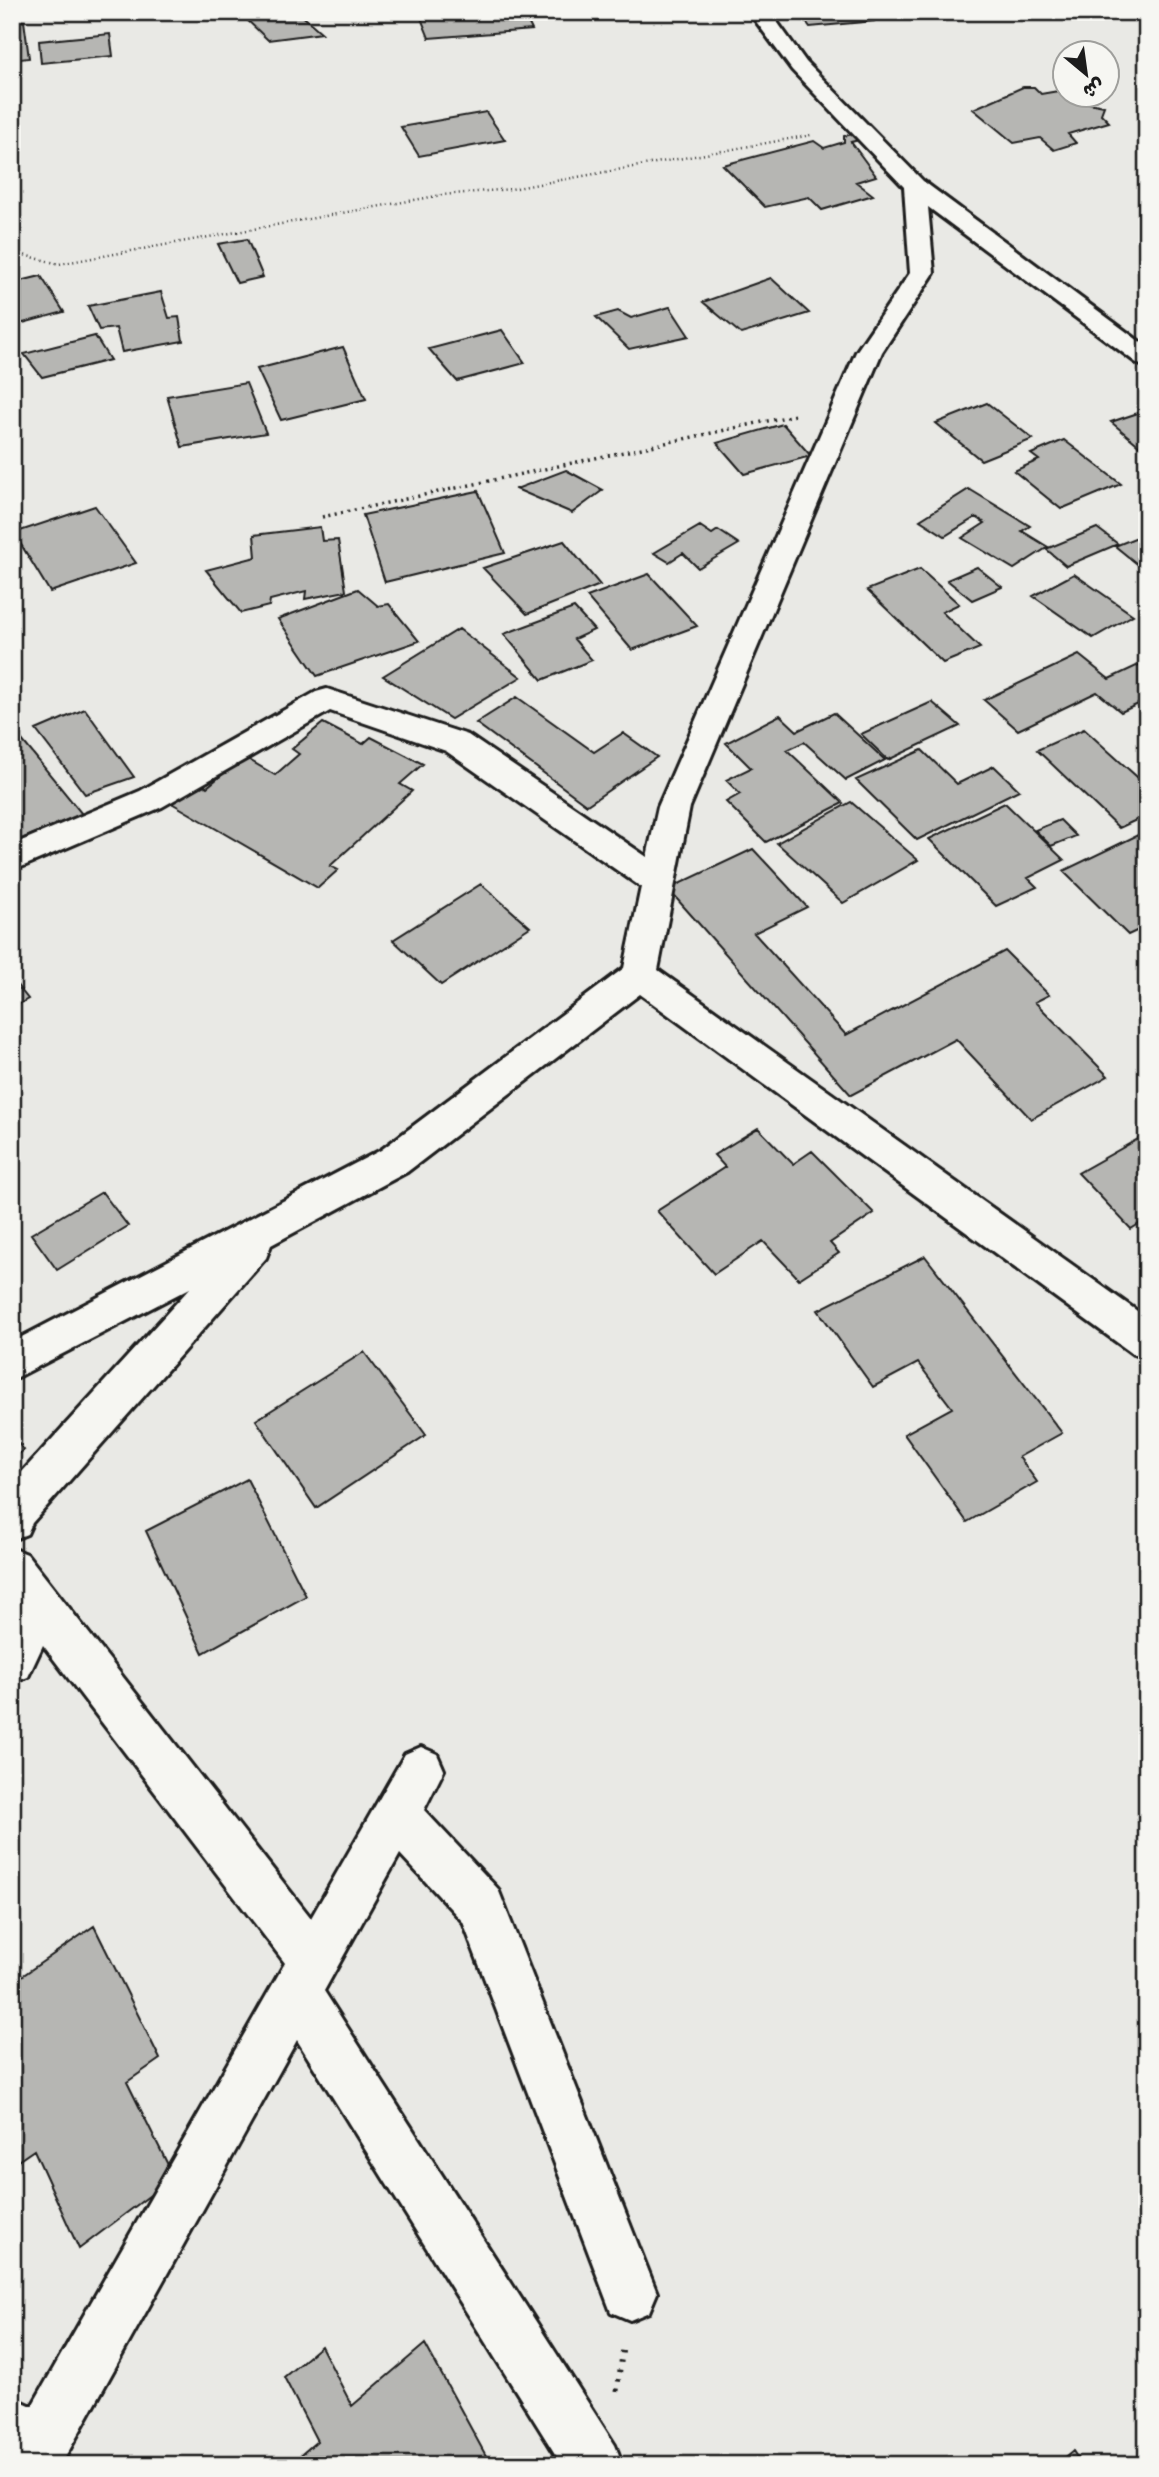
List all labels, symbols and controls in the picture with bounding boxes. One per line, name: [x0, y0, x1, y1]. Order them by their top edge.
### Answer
north arrow: [1050, 38, 1120, 108]
text: ش: [1078, 71, 1109, 104]

